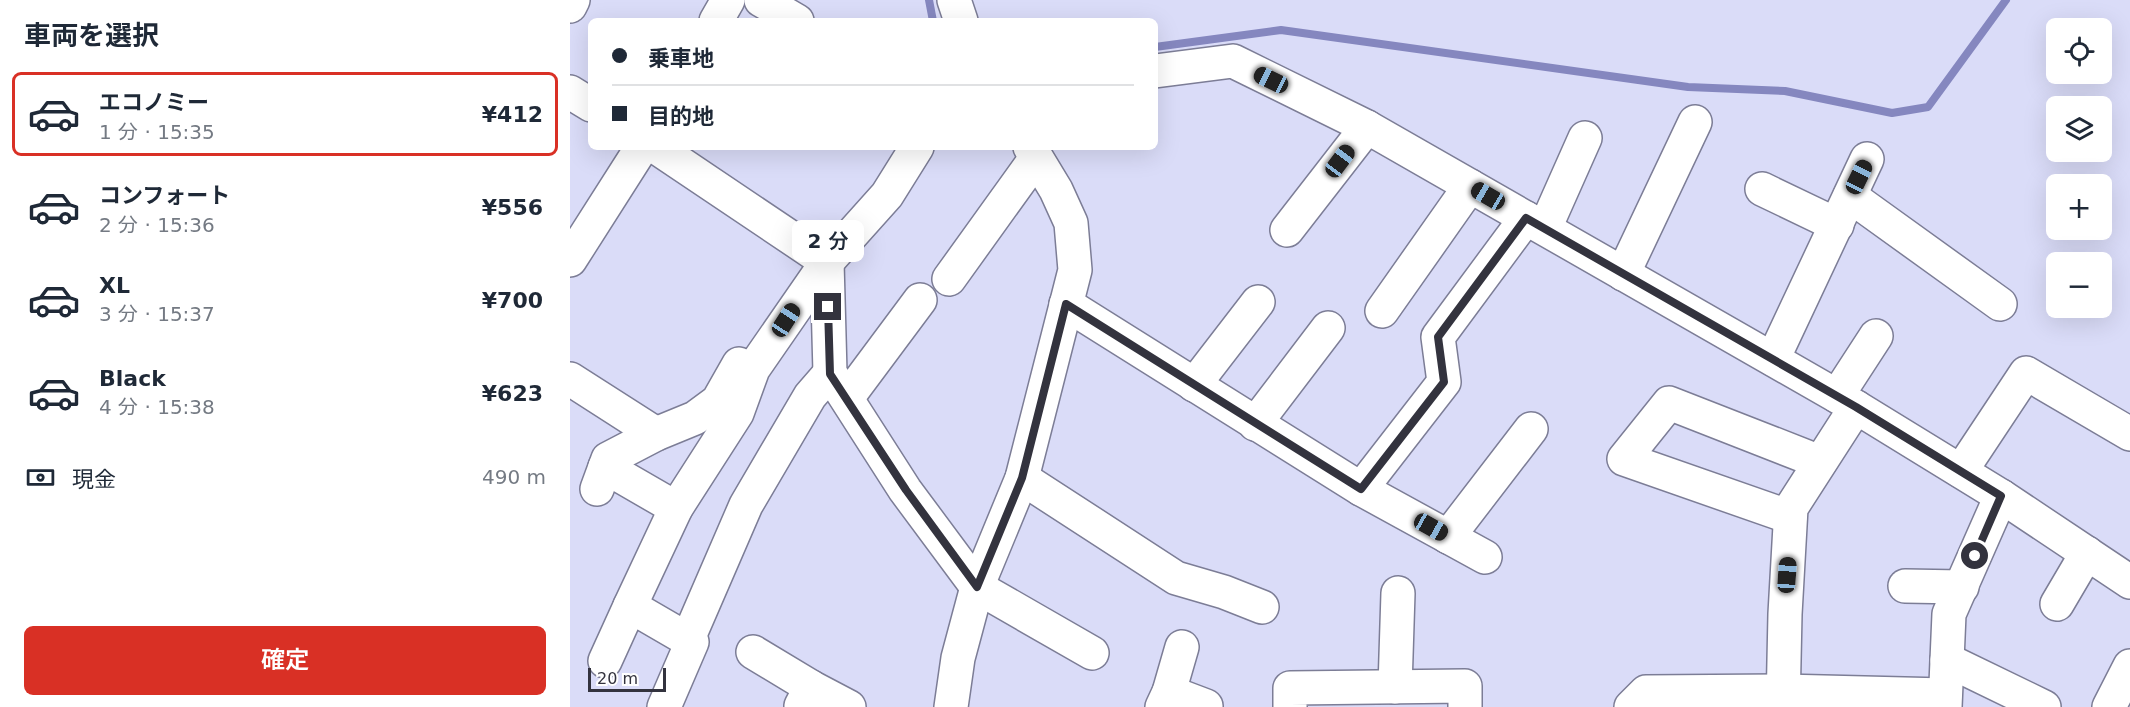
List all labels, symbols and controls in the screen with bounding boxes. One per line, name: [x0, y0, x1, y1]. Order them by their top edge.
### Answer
map controls: [2046, 18, 2112, 318]
button: locate: [2046, 18, 2112, 84]
text: 車両を選択: [24, 20, 159, 51]
text: 乗車地: [648, 46, 714, 71]
car: [1251, 64, 1291, 96]
icon: car: [27, 87, 81, 141]
text: エコノミー: [99, 90, 209, 115]
button: layers: [2046, 96, 2112, 162]
text: ¥412: [482, 102, 543, 127]
text: 目的地: [648, 104, 714, 129]
text: 1 分 · 15:35: [99, 120, 215, 144]
car: [1322, 141, 1358, 181]
car: [1843, 157, 1875, 197]
button: +: [2046, 174, 2112, 240]
car: [1468, 179, 1508, 213]
icon: car: [27, 180, 81, 234]
text: コンフォート: [99, 183, 230, 208]
text: ¥556: [482, 195, 543, 220]
text: 2 分 · 15:36: [99, 213, 215, 237]
callout: 2 分: [792, 220, 864, 262]
text: 2 分: [808, 229, 848, 253]
button: −: [2046, 252, 2112, 318]
icon: car: [27, 273, 81, 327]
text: XL: [99, 273, 130, 298]
text: ¥700: [482, 288, 543, 313]
route end: [814, 293, 841, 320]
car: [769, 300, 803, 340]
text: 3 分 · 15:37: [99, 302, 215, 326]
icon: car: [27, 366, 81, 420]
text: Black: [99, 366, 166, 391]
text: ¥623: [482, 381, 543, 406]
text: 4 分 · 15:38: [99, 395, 215, 419]
icon: cash: [24, 461, 57, 494]
text: 490 m: [482, 465, 546, 489]
text: 現金: [72, 467, 116, 492]
car: [1411, 510, 1451, 544]
route start: [1961, 542, 1988, 569]
car: [1777, 556, 1797, 594]
button: 確定: [24, 626, 546, 695]
scale bar: [588, 665, 666, 692]
text: 20 m: [597, 669, 638, 688]

